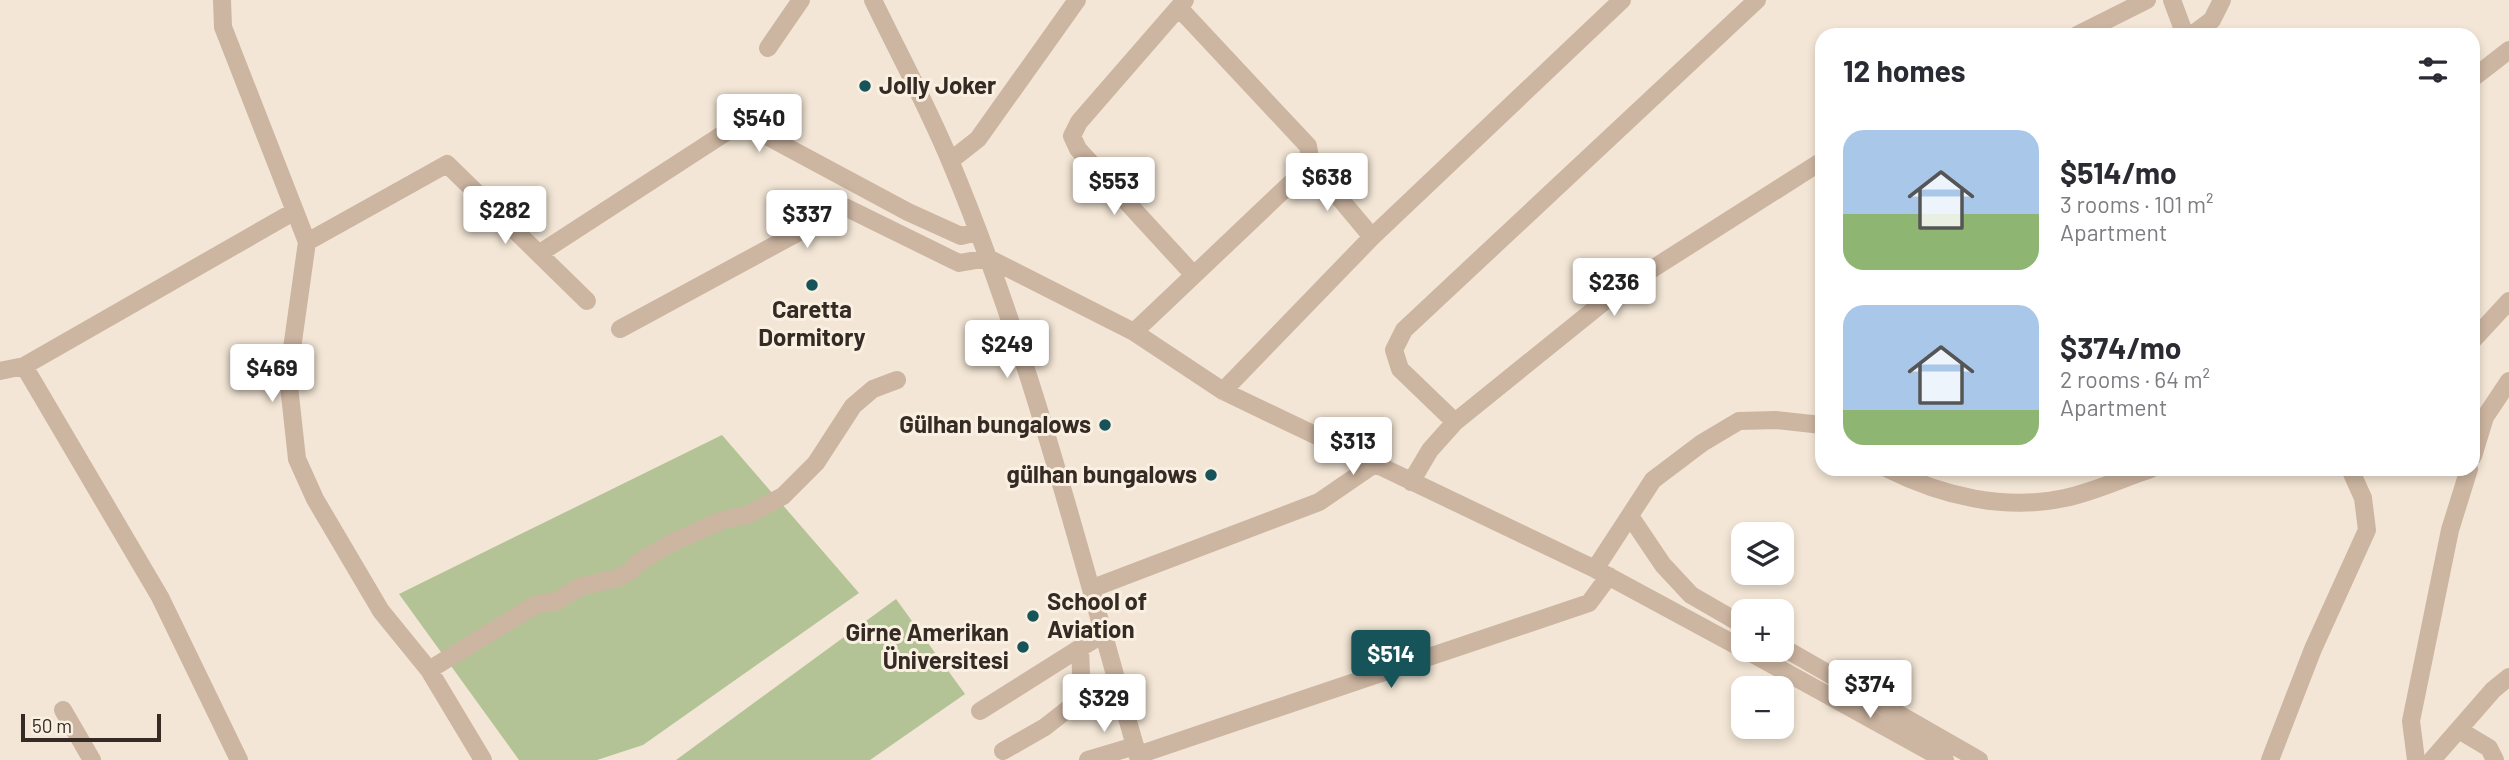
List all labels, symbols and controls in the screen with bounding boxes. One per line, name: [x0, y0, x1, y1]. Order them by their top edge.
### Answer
icon: filters: [2414, 51, 2452, 89]
text: 12 homes: [1843, 52, 1966, 88]
place label: Jolly Joker: [879, 70, 996, 99]
marker: Jolly Joker: [857, 78, 873, 94]
pin: $540: [718, 94, 800, 154]
text: $540: [733, 103, 785, 131]
pin: $638: [1286, 154, 1368, 213]
text: $514/mo: [2060, 154, 2177, 190]
pin: $553: [1073, 158, 1155, 217]
icon: home: [1899, 158, 1983, 242]
text: $638: [1302, 162, 1352, 190]
text: $553: [1089, 166, 1139, 194]
pin: $282: [464, 187, 546, 246]
pin: $337: [766, 190, 848, 250]
text: 3 rooms · 101 m²: [2060, 190, 2213, 218]
text: $282: [479, 195, 531, 223]
text: $337: [782, 199, 832, 227]
text: Apartment: [2060, 218, 2167, 246]
pin: $236: [1573, 258, 1655, 318]
text: $236: [1589, 267, 1639, 295]
marker: Caretta Dormitory: [804, 277, 820, 293]
place label: Caretta Dormitory: [758, 294, 866, 351]
pin: $249: [966, 320, 1048, 380]
text: $249: [981, 329, 1033, 357]
text: $374/mo: [2060, 329, 2181, 365]
icon: home: [1899, 333, 1983, 417]
pin: $469: [231, 344, 313, 404]
text: $469: [246, 353, 298, 381]
text: 2 rooms · 64 m²: [2060, 365, 2210, 393]
text: Apartment: [2060, 393, 2167, 421]
place label: Gülhan bungalows: [899, 409, 1091, 438]
marker: Gülhan bungalows: [1097, 417, 1113, 433]
pin: $313: [1312, 418, 1394, 477]
text: $313: [1330, 426, 1376, 454]
place label: gülhan bungalows: [1007, 459, 1197, 488]
marker: gülhan bungalows: [1203, 467, 1219, 483]
map controls: [1731, 522, 1794, 739]
button: layers: [1731, 522, 1794, 585]
place label: School of Aviation: [1047, 586, 1147, 643]
button: +: [1731, 599, 1794, 662]
marker: School of Aviation: [1025, 608, 1041, 624]
place label: Girne Amerikan Üniversitesi: [845, 617, 1009, 674]
pin: $514: [1350, 630, 1432, 690]
marker: Girne Amerikan Üniversitesi: [1015, 639, 1031, 655]
text: $514: [1367, 639, 1415, 667]
pin: $374: [1829, 660, 1911, 720]
text: $374: [1845, 669, 1895, 697]
pin: $329: [1063, 674, 1145, 734]
button: −: [1731, 676, 1794, 739]
text: $329: [1079, 683, 1129, 711]
scale bar: [21, 711, 161, 743]
text: 50 m: [32, 714, 72, 737]

